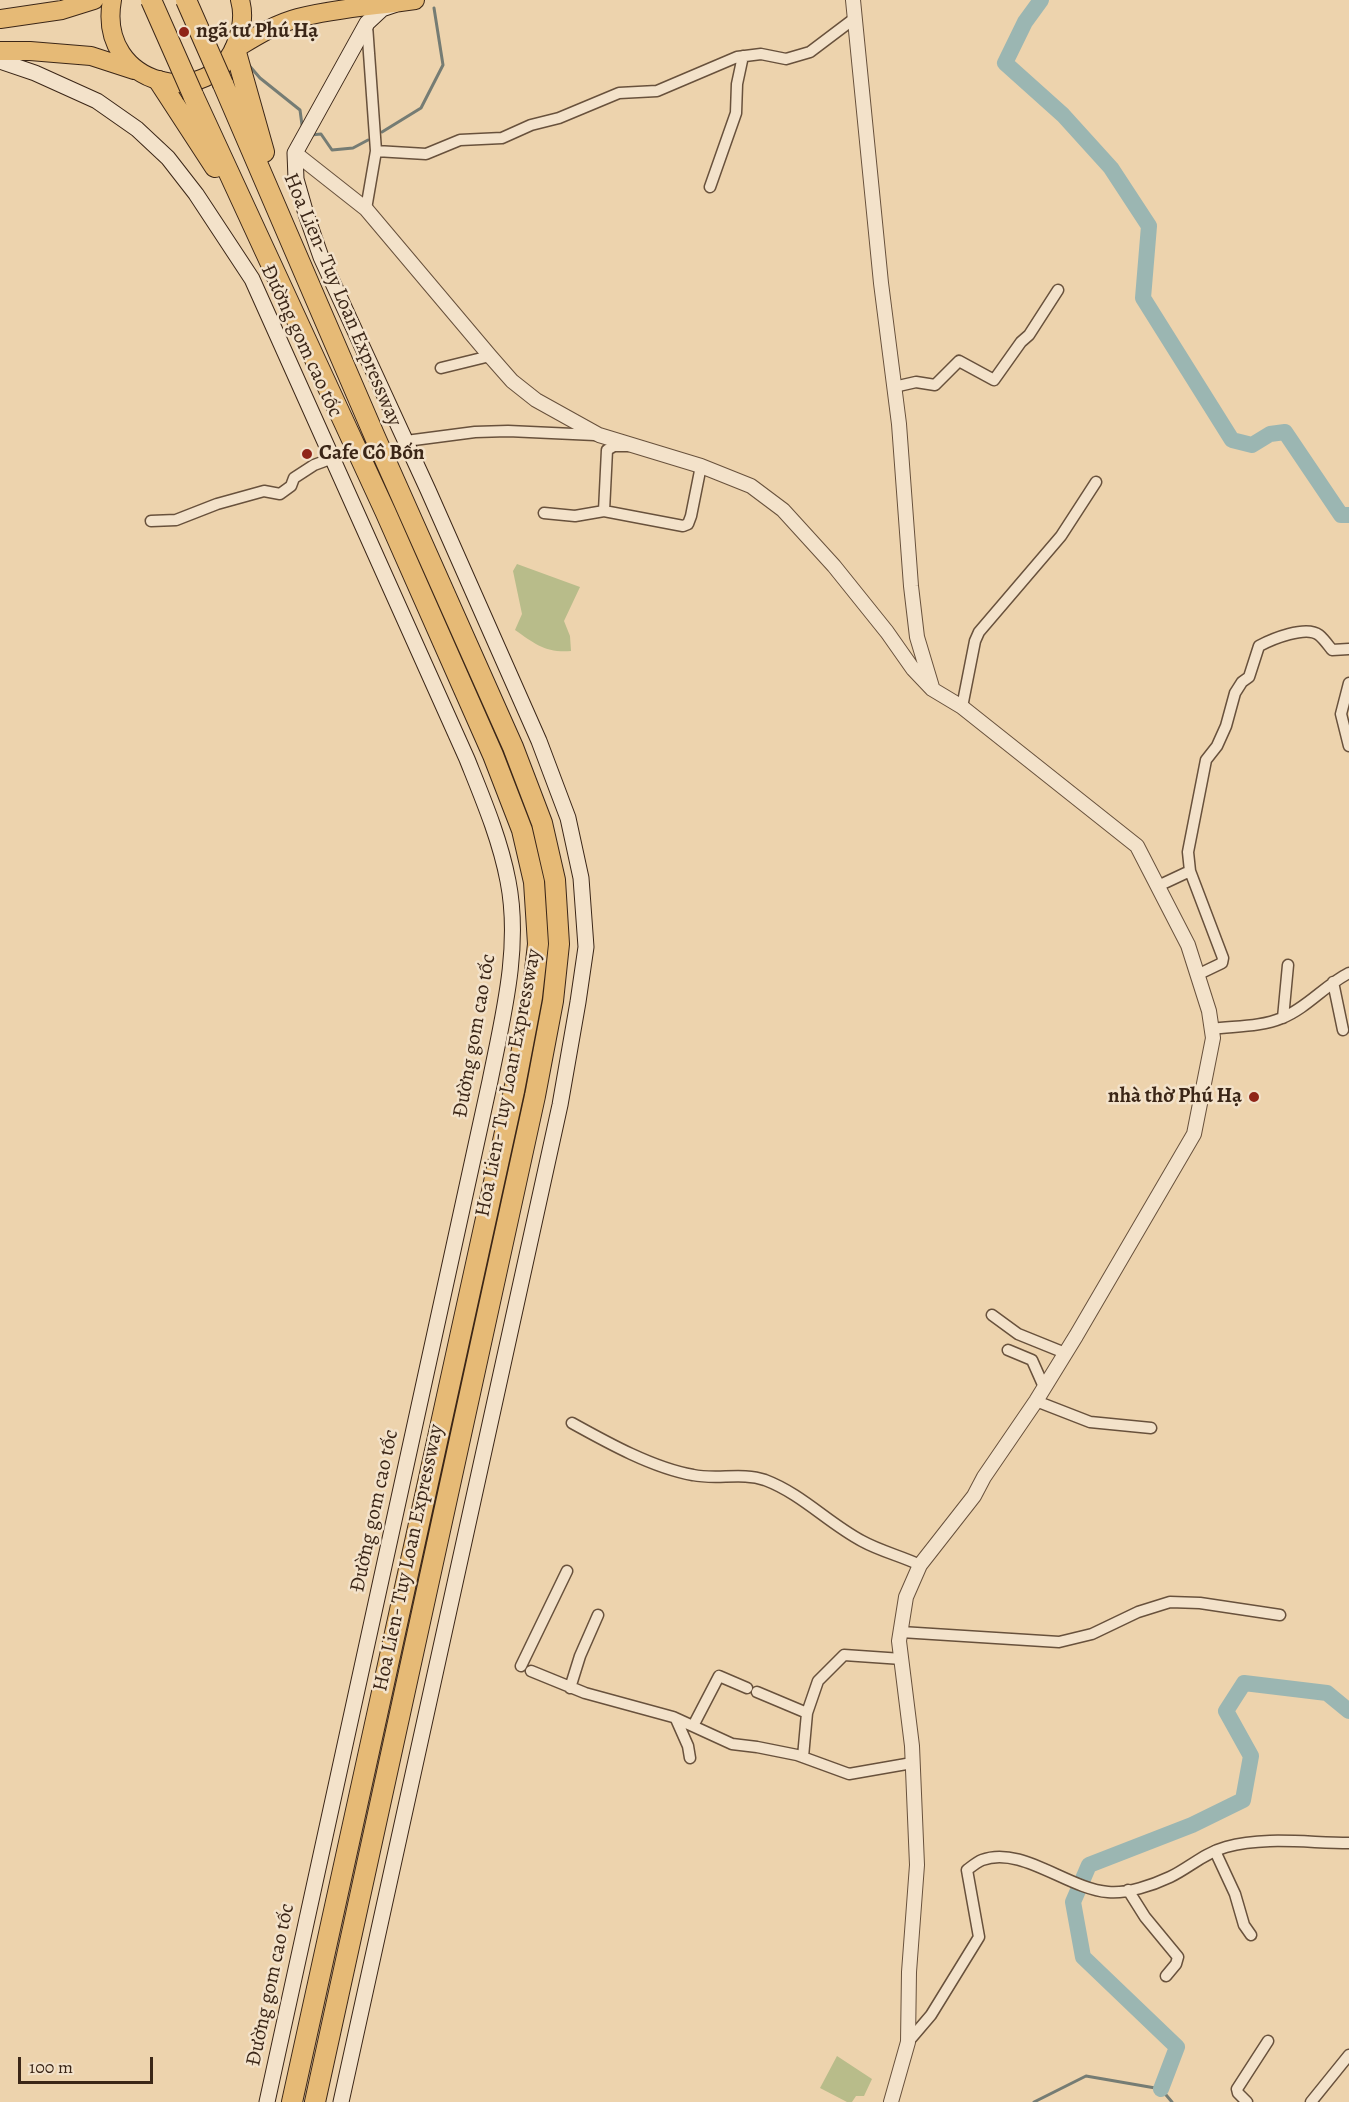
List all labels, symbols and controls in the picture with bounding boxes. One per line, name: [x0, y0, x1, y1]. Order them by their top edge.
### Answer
place label: ngã tư Phú Hạ: [196, 19, 318, 45]
marker: ngã tư Phú Hạ: [177, 25, 191, 39]
street label: Hoa Lien- Tuy Loan Expressway: [277, 170, 407, 430]
street label: Đường gom cao tốc: [255, 261, 347, 421]
place label: Cafe Cô Bốn: [319, 441, 425, 467]
marker: Cafe Cô Bốn: [300, 447, 314, 461]
street label: Hoa Lien- Tuy Loan Expressway: [471, 947, 547, 1219]
street label: Đường gom cao tốc: [448, 952, 502, 1120]
place label: nhà thờ Phú Hạ: [1108, 1084, 1242, 1110]
marker: nhà thờ Phú Hạ: [1247, 1090, 1261, 1104]
street label: Hoa Lien- Tuy Loan Expressway: [368, 1422, 450, 1694]
street label: Đường gom cao tốc: [345, 1427, 405, 1595]
street label: Đường gom cao tốc: [241, 1901, 301, 2069]
scale bar: [21, 2045, 156, 2083]
text: 100 m: [29, 2055, 73, 2079]

